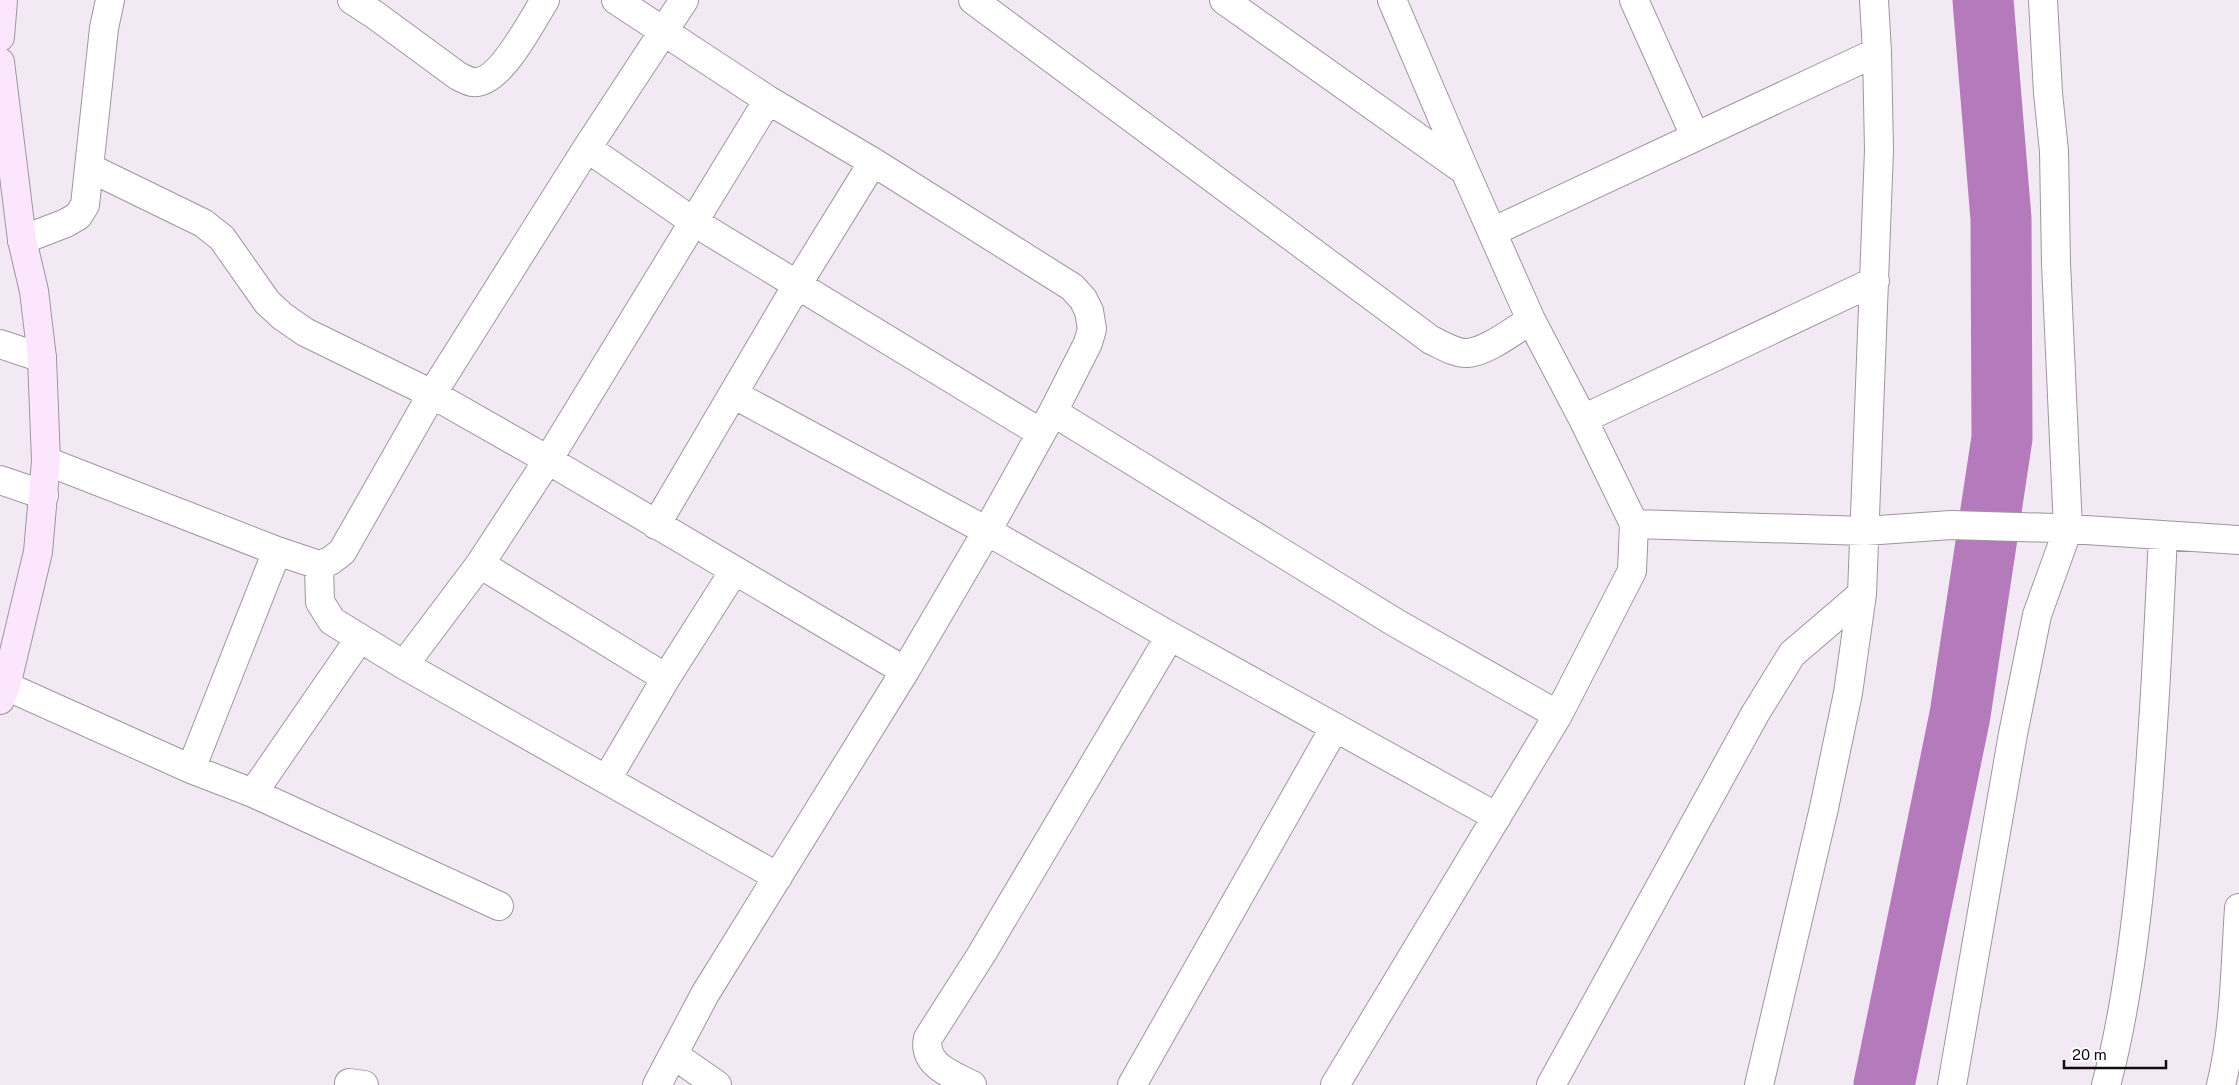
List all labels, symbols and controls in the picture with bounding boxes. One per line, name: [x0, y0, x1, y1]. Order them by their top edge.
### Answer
scale bar: [2064, 1038, 2166, 1070]
text: 20 m: [2072, 1046, 2107, 1063]

